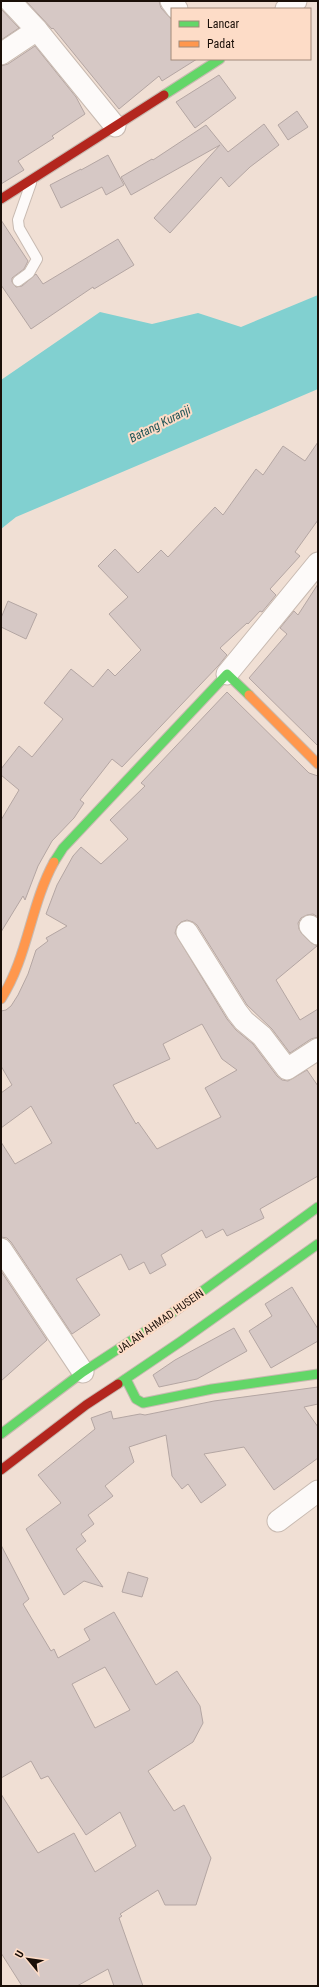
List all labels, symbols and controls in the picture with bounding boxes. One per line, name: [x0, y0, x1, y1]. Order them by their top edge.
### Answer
legend: [171, 8, 311, 60]
text: Lancar: [207, 17, 240, 31]
text: Padat: [207, 37, 235, 51]
water label: Batang Kuranji: [127, 402, 193, 445]
street label: JALAN AHMAD HUSEIN: [114, 1287, 206, 1356]
north arrow: [8, 1939, 48, 1979]
text: U: [12, 1948, 27, 1960]

